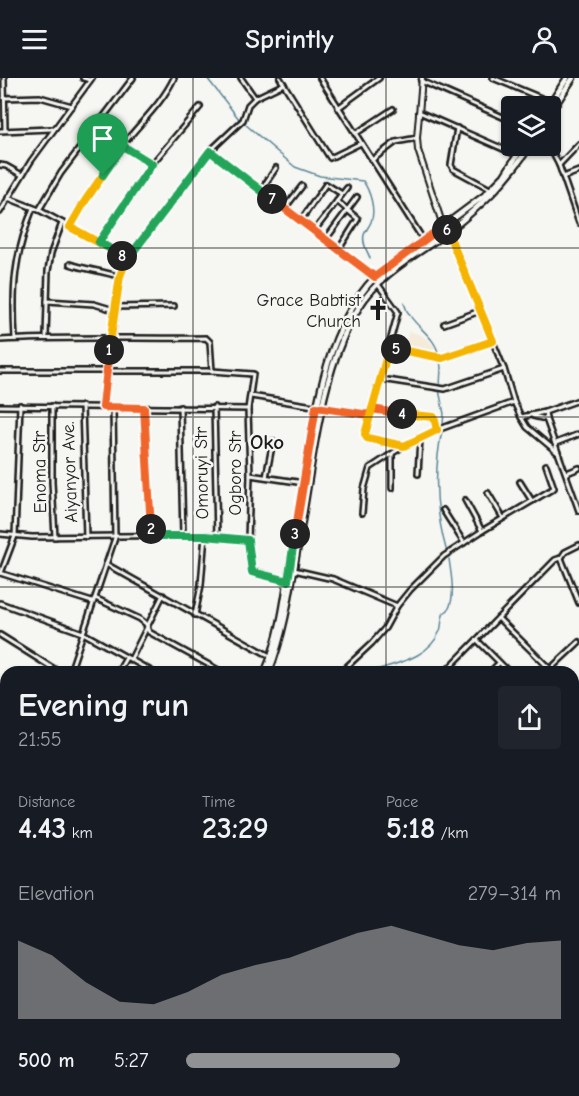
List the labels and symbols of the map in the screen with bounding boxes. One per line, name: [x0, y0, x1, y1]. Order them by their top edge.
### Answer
pin: [77, 113, 128, 175]
pin: 7: [257, 184, 287, 214]
pin: 6: [432, 215, 462, 245]
pin: 8: [107, 241, 137, 271]
place label: Grace Babtist Church: [257, 290, 362, 332]
church icon: Grace Babtist Church: [366, 298, 390, 322]
pin: 5: [381, 334, 411, 364]
pin: 1: [94, 335, 124, 365]
pin: 4: [387, 399, 417, 429]
street label: Aiyanyor Ave.: [58, 421, 82, 523]
street label: Omoruyi Str: [191, 426, 213, 520]
street label: Enoma Str: [29, 430, 51, 514]
street label: Ogboro Str: [225, 430, 246, 515]
district label: Oko: [250, 430, 284, 454]
pin: 2: [136, 514, 166, 544]
pin: 3: [280, 519, 310, 549]

